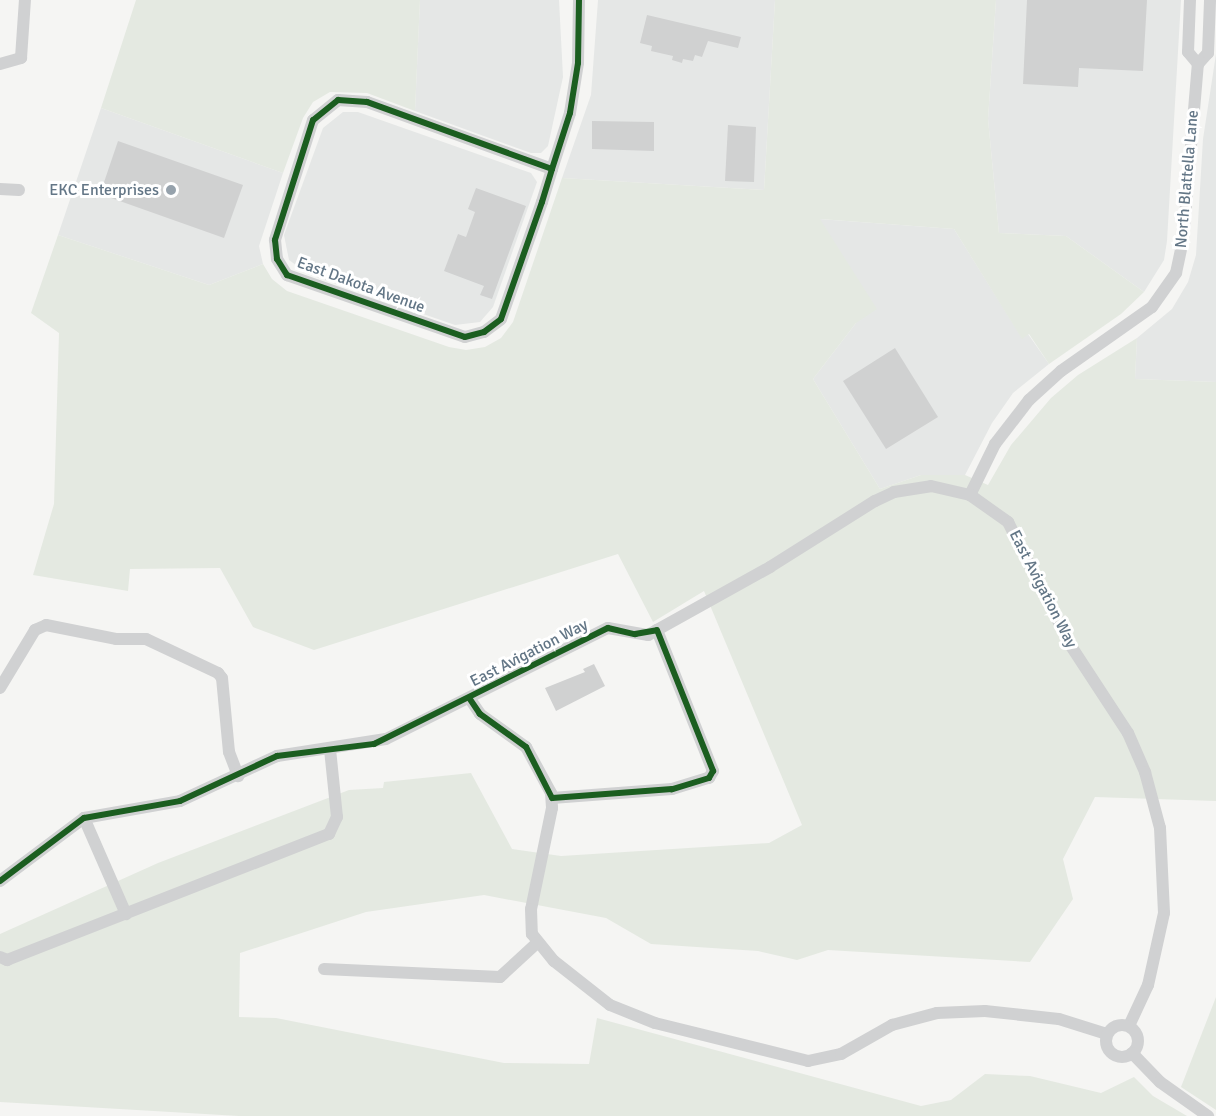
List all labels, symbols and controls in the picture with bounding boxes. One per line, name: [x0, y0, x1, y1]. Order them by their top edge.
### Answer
street label: North Blattella Lane: [1171, 109, 1203, 249]
place label: EKC Enterprises: [49, 180, 159, 200]
marker: EKC Enterprises: [164, 183, 178, 197]
street label: East Dakota Avenue: [294, 253, 428, 317]
street label: East Avigation Way: [1005, 527, 1081, 651]
street label: East Avigation Way: [467, 615, 591, 691]

